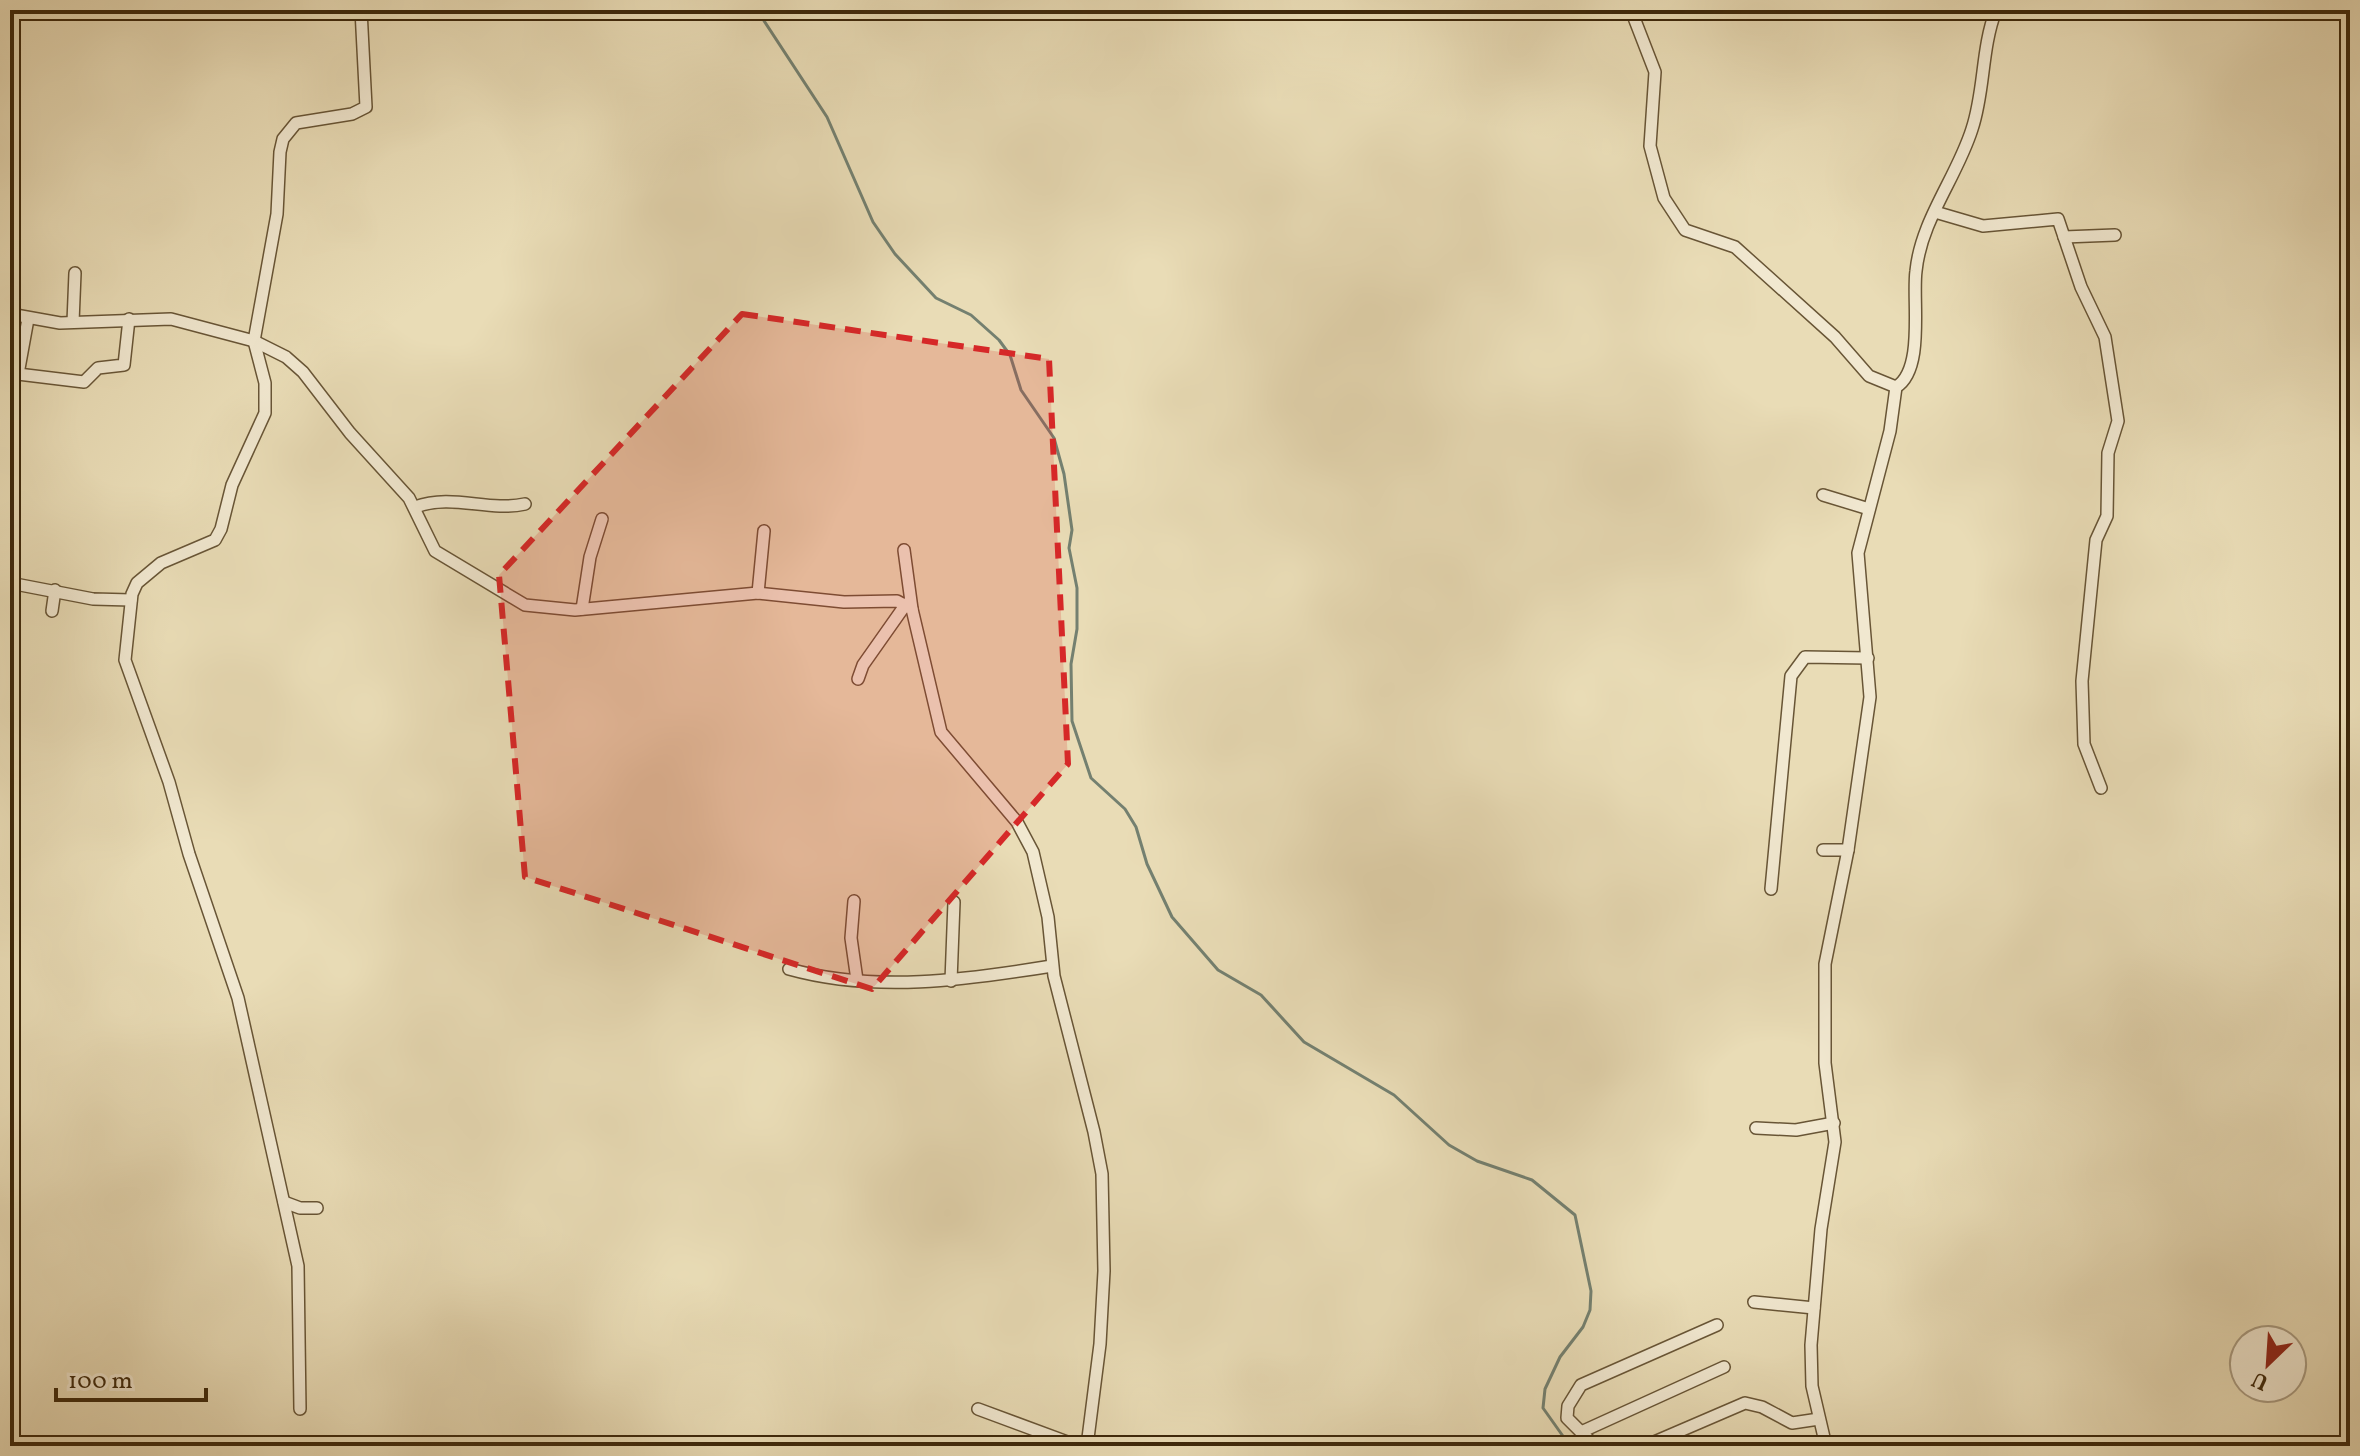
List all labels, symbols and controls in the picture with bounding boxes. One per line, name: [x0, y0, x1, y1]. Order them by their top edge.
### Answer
north arrow: [2228, 1324, 2308, 1404]
scale bar: [56, 1352, 206, 1402]
text: U: [2247, 1363, 2274, 1397]
text: 100 m: [68, 1365, 133, 1399]

